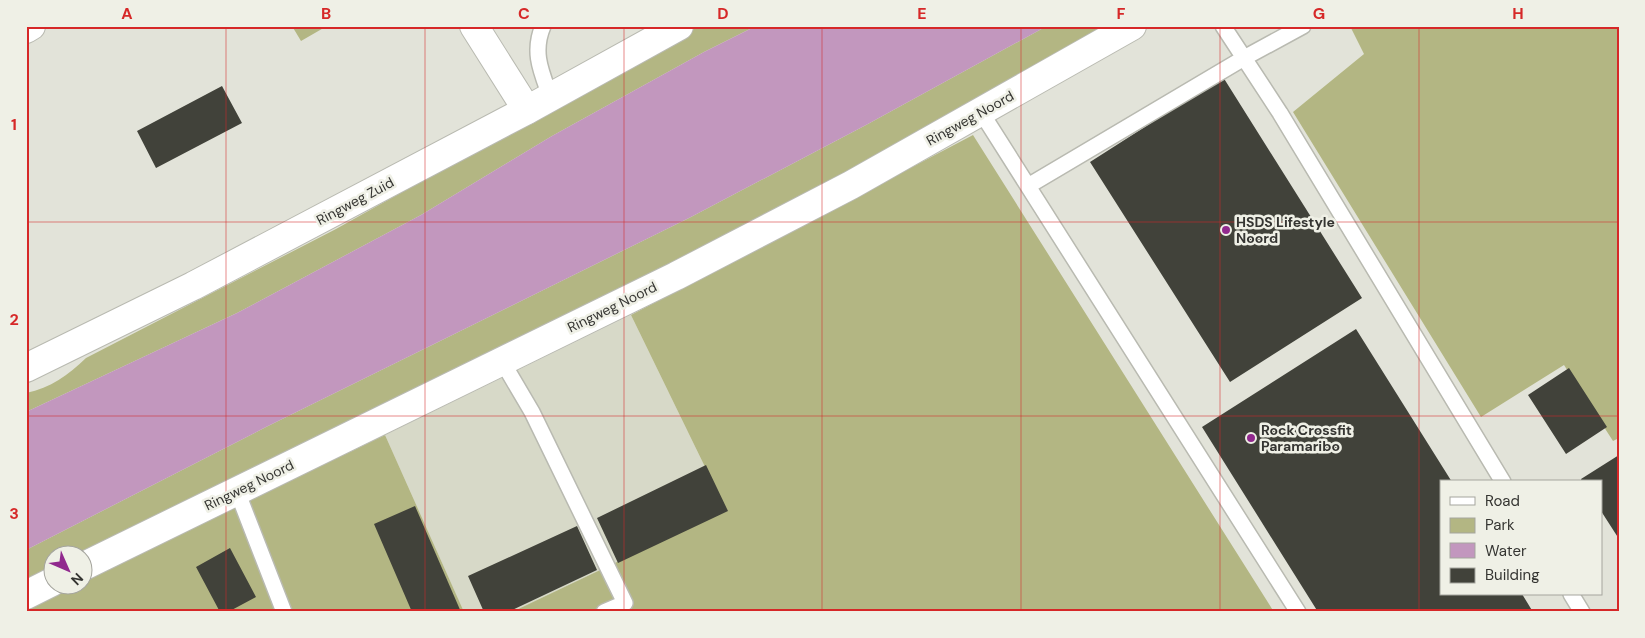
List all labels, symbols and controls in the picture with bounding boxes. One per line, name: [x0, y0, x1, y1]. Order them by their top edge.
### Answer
text: A: [121, 3, 133, 24]
text: B: [321, 3, 331, 24]
text: C: [518, 3, 530, 24]
text: D: [717, 3, 729, 24]
text: E: [917, 3, 927, 24]
text: F: [1117, 3, 1126, 24]
text: G: [1313, 3, 1325, 24]
text: H: [1512, 3, 1524, 24]
street label: Ringweg Noord: [923, 87, 1017, 149]
text: 1: [11, 114, 17, 135]
street label: Ringweg Zuid: [313, 173, 397, 229]
place label: HSDS Lifestyle Noord: [1236, 213, 1335, 247]
marker: HSDS Lifestyle Noord: [1220, 224, 1232, 236]
street label: Ringweg Noord: [564, 278, 660, 336]
text: 2: [9, 309, 19, 330]
place label: Rock Crossfit Paramaribo: [1261, 421, 1352, 455]
marker: Rock Crossfit Paramaribo: [1245, 432, 1257, 444]
street label: Ringweg Noord: [201, 456, 297, 514]
legend: [1440, 480, 1602, 596]
text: Road: [1485, 491, 1520, 511]
text: 3: [9, 503, 19, 524]
text: Park: [1485, 515, 1515, 535]
text: Water: [1485, 541, 1527, 561]
north arrow: [42, 546, 92, 596]
text: Building: [1485, 565, 1540, 585]
text: N: [67, 569, 87, 589]

